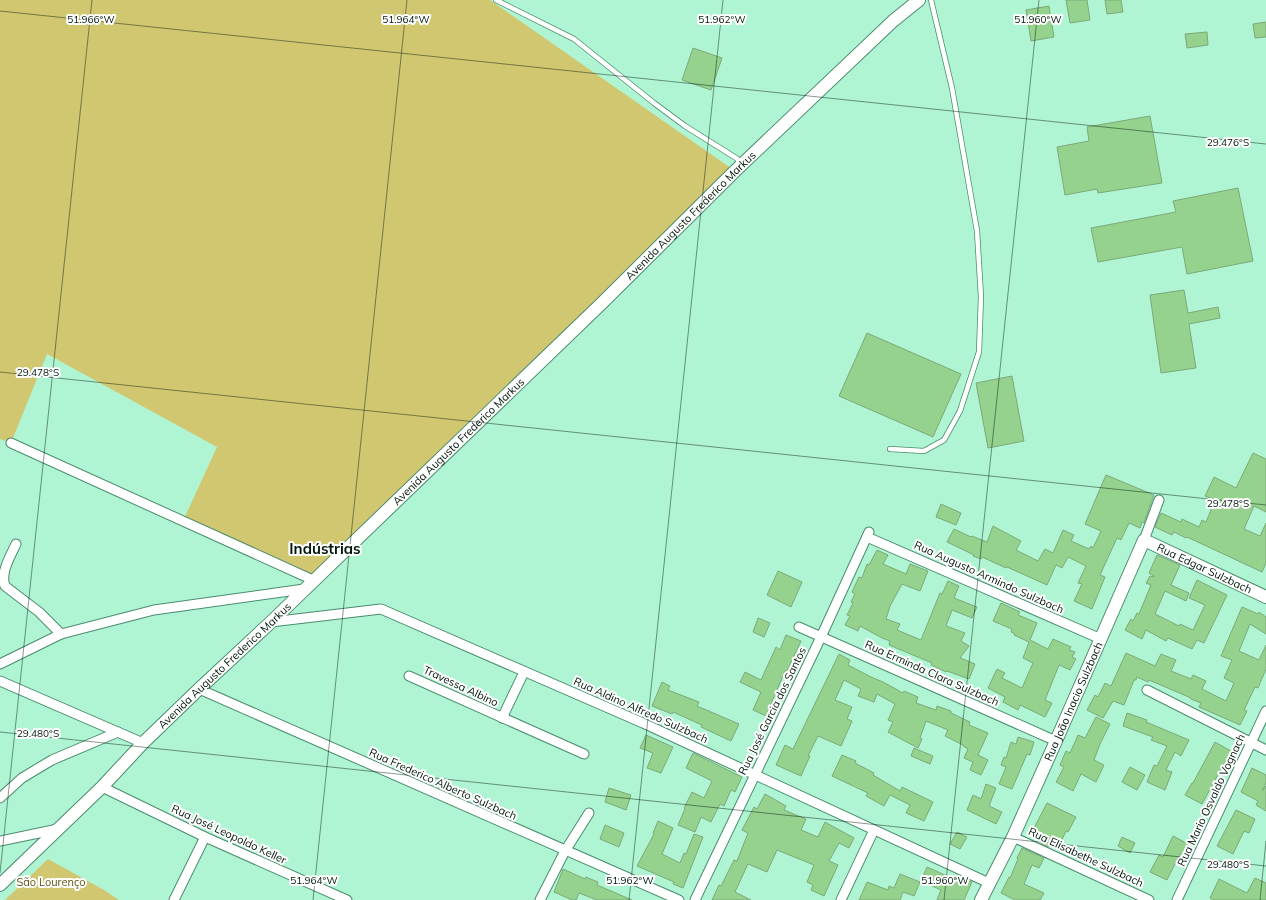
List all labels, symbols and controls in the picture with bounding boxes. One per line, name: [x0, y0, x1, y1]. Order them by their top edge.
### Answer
text: 51.966°W: [67, 13, 115, 26]
text: 51.964°W: [382, 13, 430, 26]
text: 51.962°W: [698, 13, 746, 26]
text: 51.960°W: [1014, 13, 1062, 26]
text: 29.476°S: [1207, 136, 1249, 149]
street label: Avenida Augusto Frederico Markus: [622, 148, 759, 283]
text: 29.478°S: [17, 366, 59, 379]
street label: Avenida Augusto Frederico Markus: [390, 375, 527, 508]
text: 29.478°S: [1207, 497, 1249, 510]
street label: Rua Augusto Armindo Sulzbach: [912, 538, 1066, 616]
district label: Indústrias: [289, 539, 361, 558]
street label: Rua Edgar Sulzbach: [1155, 540, 1254, 596]
street label: Avenida Augusto Frederico Markus: [155, 599, 294, 732]
street label: Rua Erminda Clara Sulzbach: [863, 637, 1001, 709]
street label: Rua João Inacio Sulzbach: [1041, 640, 1106, 763]
street label: Rua José Garcia dos Santos: [735, 645, 809, 777]
street label: Travessa Albino: [421, 663, 501, 709]
street label: Rua Aldino Alfredo Sulzbach: [572, 674, 710, 746]
text: 29.480°S: [17, 727, 59, 740]
street label: Rua Mario Osvaldo Vognach: [1174, 731, 1248, 869]
street label: Rua Frederico Alberto Sulzbach: [367, 745, 519, 823]
street label: Rua José Leopoldo Keller: [169, 801, 289, 867]
street label: Rua Elisabethe Sulzbach: [1026, 824, 1146, 890]
text: 29.480°S: [1207, 858, 1249, 871]
text: 51.964°W: [290, 874, 338, 887]
text: 51.962°W: [606, 874, 654, 887]
text: 51.960°W: [921, 874, 969, 887]
park label: São Lourenço: [16, 875, 86, 889]

